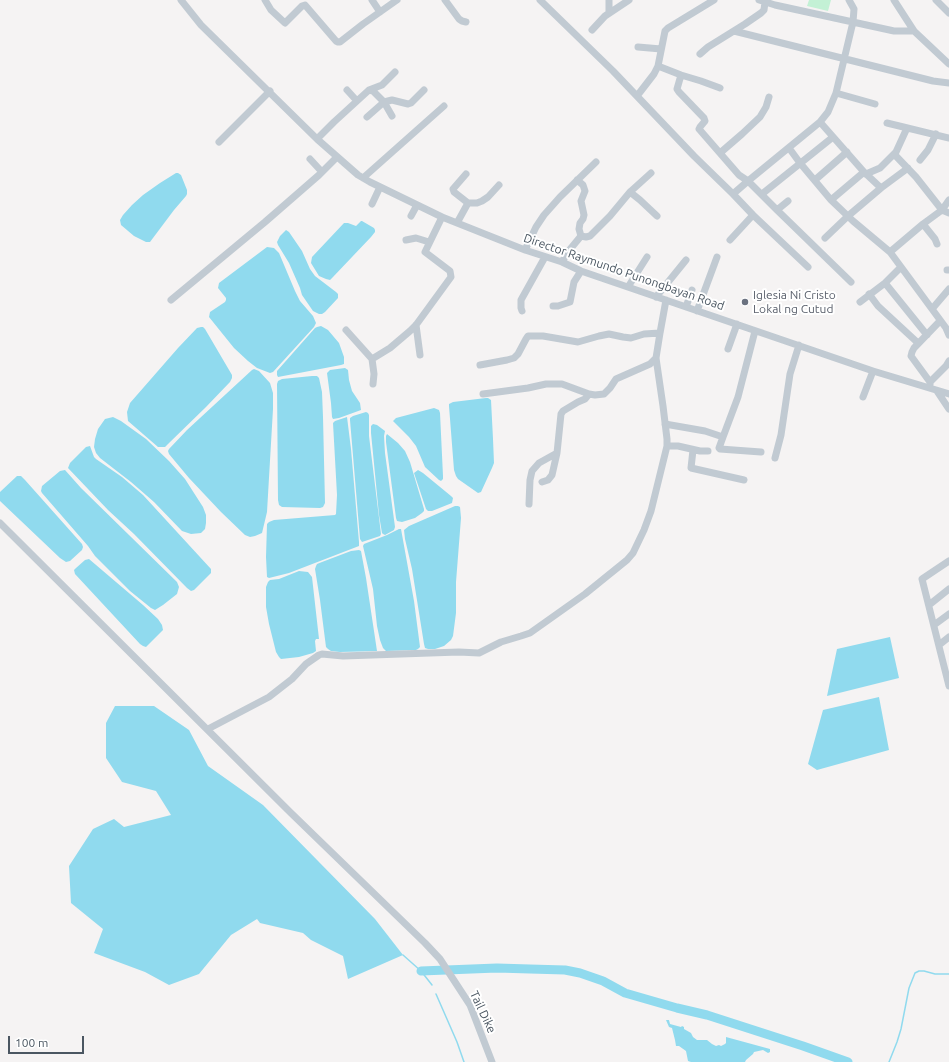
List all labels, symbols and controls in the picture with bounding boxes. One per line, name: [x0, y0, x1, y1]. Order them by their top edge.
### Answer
street label: Director Raymundo Punongbayan Road: [522, 231, 726, 313]
place label: Iglesia Ni Cristo Lokal ng Cutud: [753, 288, 836, 316]
marker: Iglesia Ni Cristo Lokal ng Cutud: [740, 297, 750, 307]
street label: Tail Dike: [467, 989, 499, 1035]
scale bar: [10, 1028, 86, 1054]
text: 100 m: [15, 1036, 48, 1049]

